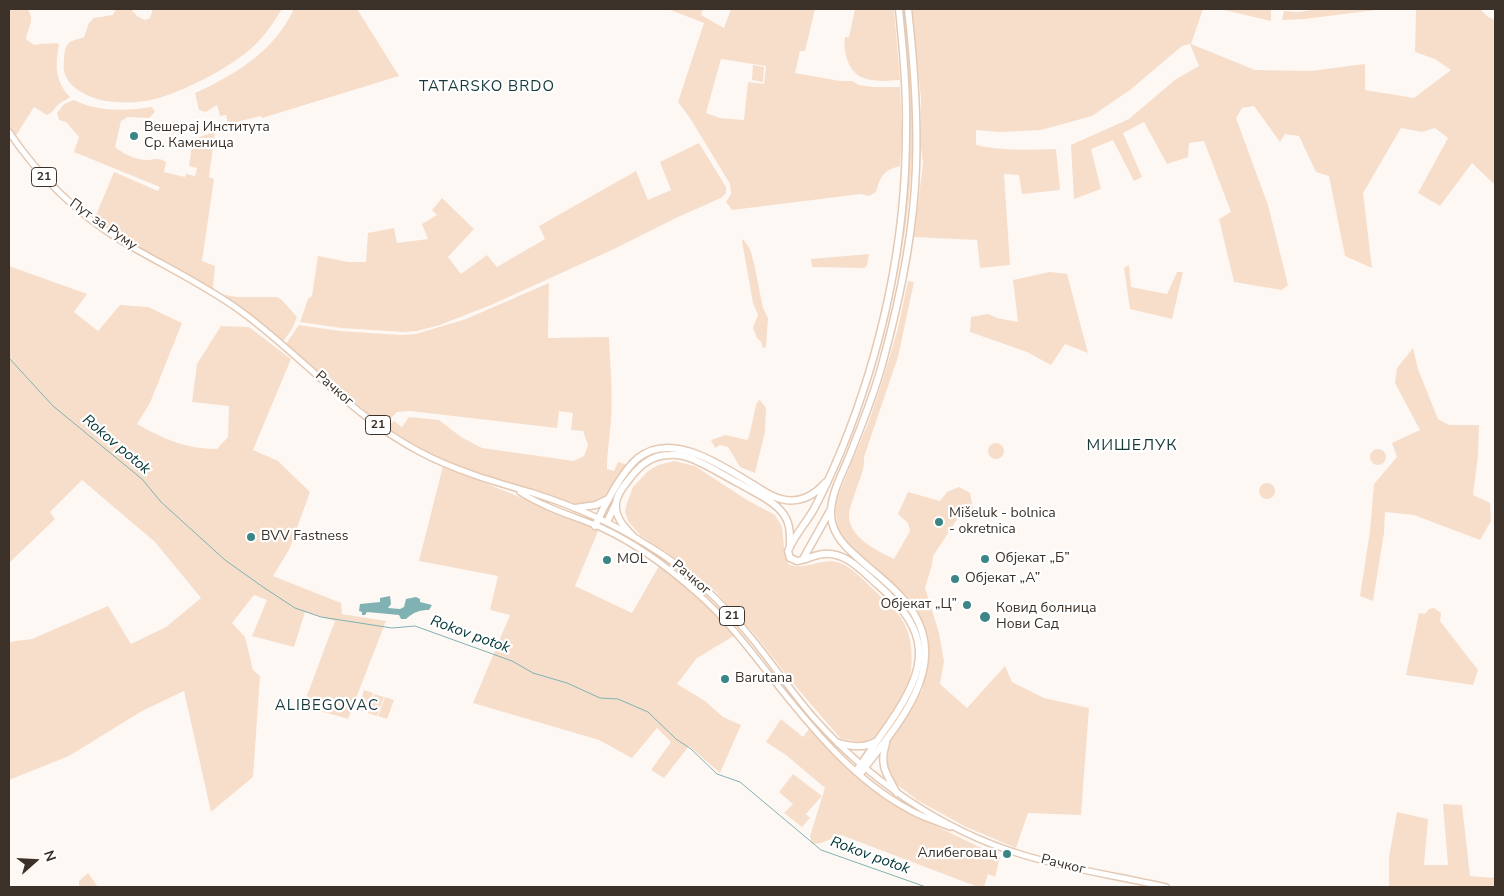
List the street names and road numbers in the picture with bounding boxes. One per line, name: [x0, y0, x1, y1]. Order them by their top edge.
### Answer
road number: 21: [32, 168, 56, 186]
street label: Пут за Руму: [66, 196, 140, 254]
street label: Рачког: [311, 368, 357, 410]
road number: 21: [366, 416, 390, 434]
street label: Рачког: [668, 557, 714, 599]
road number: 21: [720, 606, 744, 626]
street label: Рачког: [1039, 851, 1087, 879]

